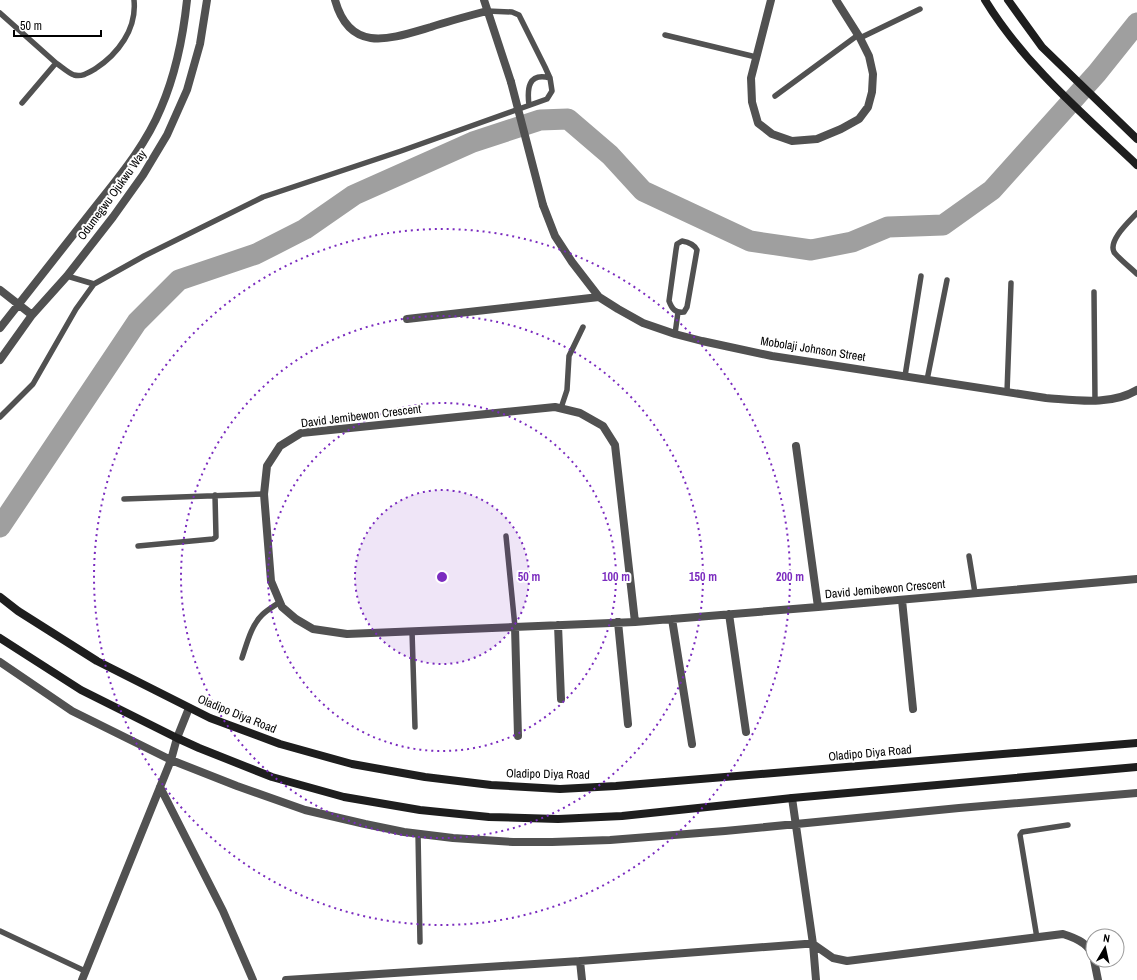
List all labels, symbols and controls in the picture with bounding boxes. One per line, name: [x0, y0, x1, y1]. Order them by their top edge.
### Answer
scale bar: [14, 12, 101, 38]
text: 50 m: [20, 18, 42, 34]
street label: Odumegwu Ojukwu Way: [74, 147, 150, 243]
street label: Mobolaji Johnson Street: [759, 333, 867, 365]
street label: David Jemibewon Crescent: [300, 401, 422, 431]
text: 50 m: [518, 569, 540, 585]
text: 100 m: [602, 569, 630, 585]
text: 150 m: [689, 569, 717, 585]
text: 200 m: [776, 569, 804, 585]
centre of rings: [435, 570, 449, 584]
street label: David Jemibewon Crescent: [824, 576, 946, 602]
street label: Oladipo Diya Road: [195, 691, 279, 737]
street label: Oladipo Diya Road: [828, 741, 912, 765]
street label: Oladipo Diya Road: [506, 765, 590, 783]
north arrow: [1085, 928, 1125, 968]
text: N: [1102, 931, 1111, 946]

